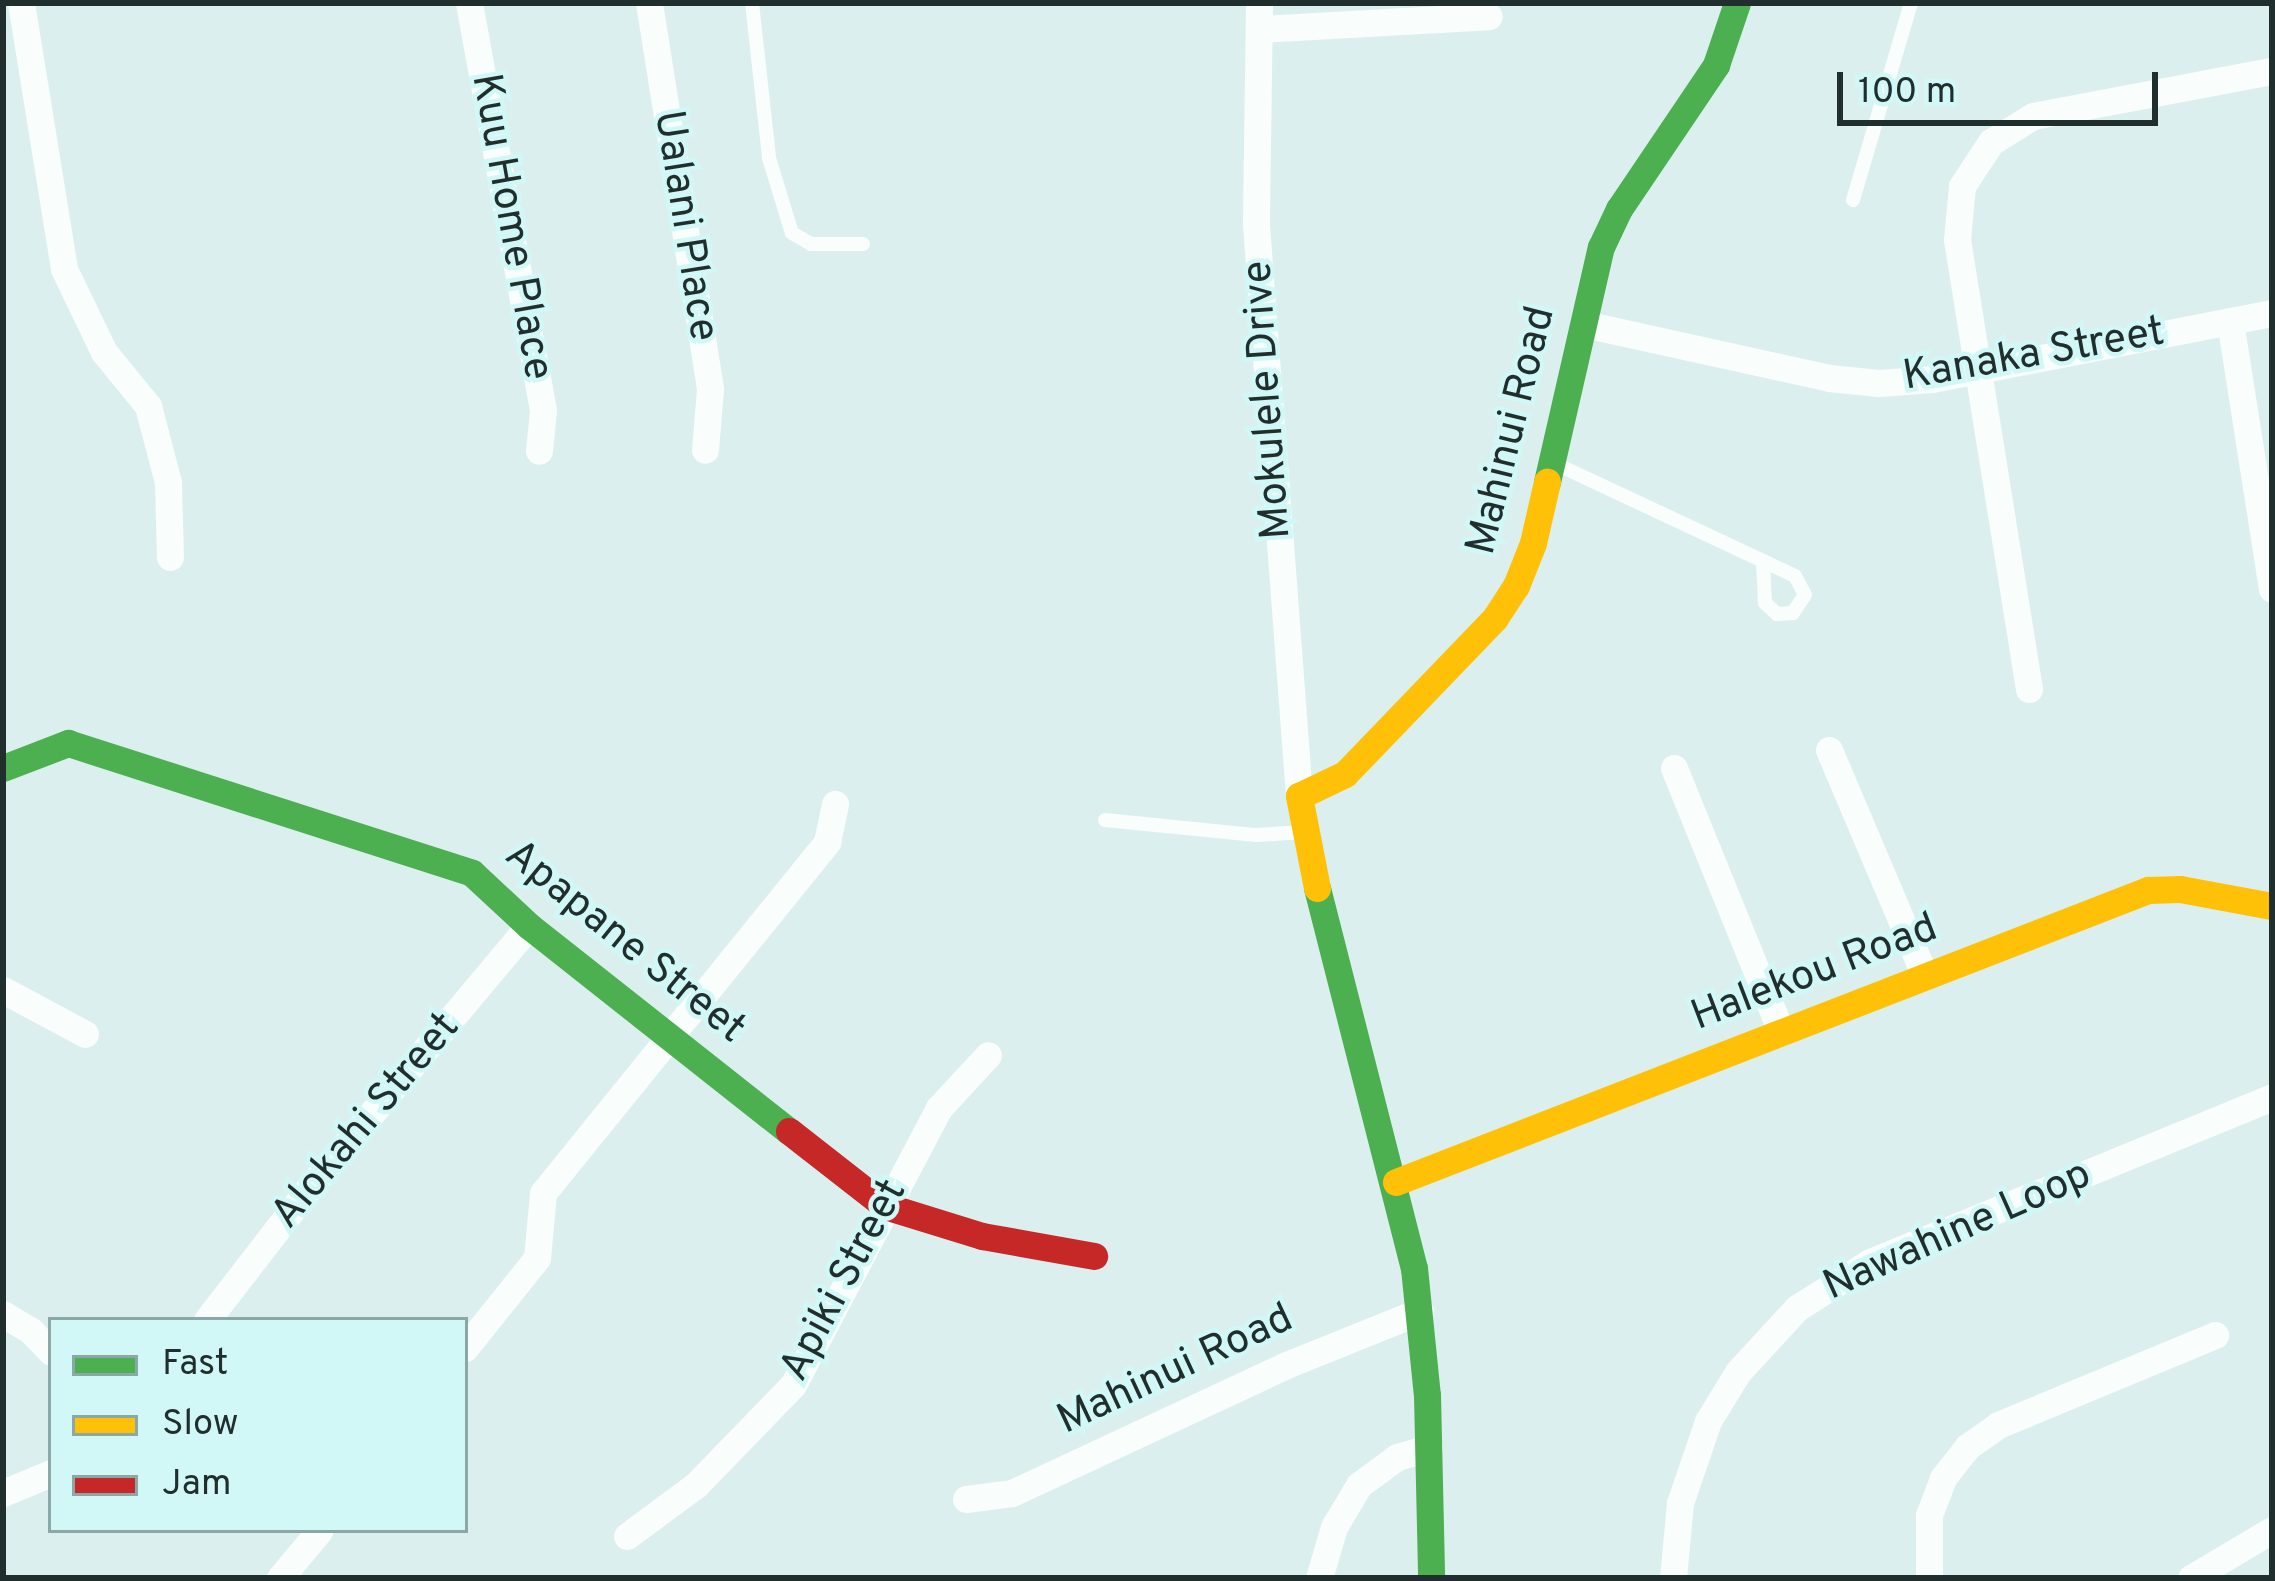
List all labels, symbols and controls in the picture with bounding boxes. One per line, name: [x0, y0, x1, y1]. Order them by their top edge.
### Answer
scale bar: [1843, 48, 2164, 122]
street label: Kuu Home Place: [458, 70, 562, 384]
text: 100 m: [1858, 70, 1956, 116]
street label: Ualani Place: [641, 107, 727, 345]
street label: Mokulele Drive: [1234, 259, 1304, 541]
street label: Mahinui Road: [1458, 302, 1568, 560]
street label: Kanaka Street: [1899, 308, 2169, 404]
street label: Apapane Street: [494, 831, 754, 1055]
street label: Halekou Road: [1685, 904, 1945, 1044]
street label: Alokahi Street: [262, 1004, 472, 1240]
street label: Nawahine Loop: [1816, 1151, 2100, 1313]
street label: Apiki Street: [771, 1171, 919, 1391]
street label: Mahinui Road: [1050, 1294, 1302, 1448]
legend: [48, 1317, 468, 1533]
text: Fast: [162, 1342, 228, 1388]
text: Slow: [162, 1402, 238, 1448]
text: Jam: [162, 1462, 232, 1508]

